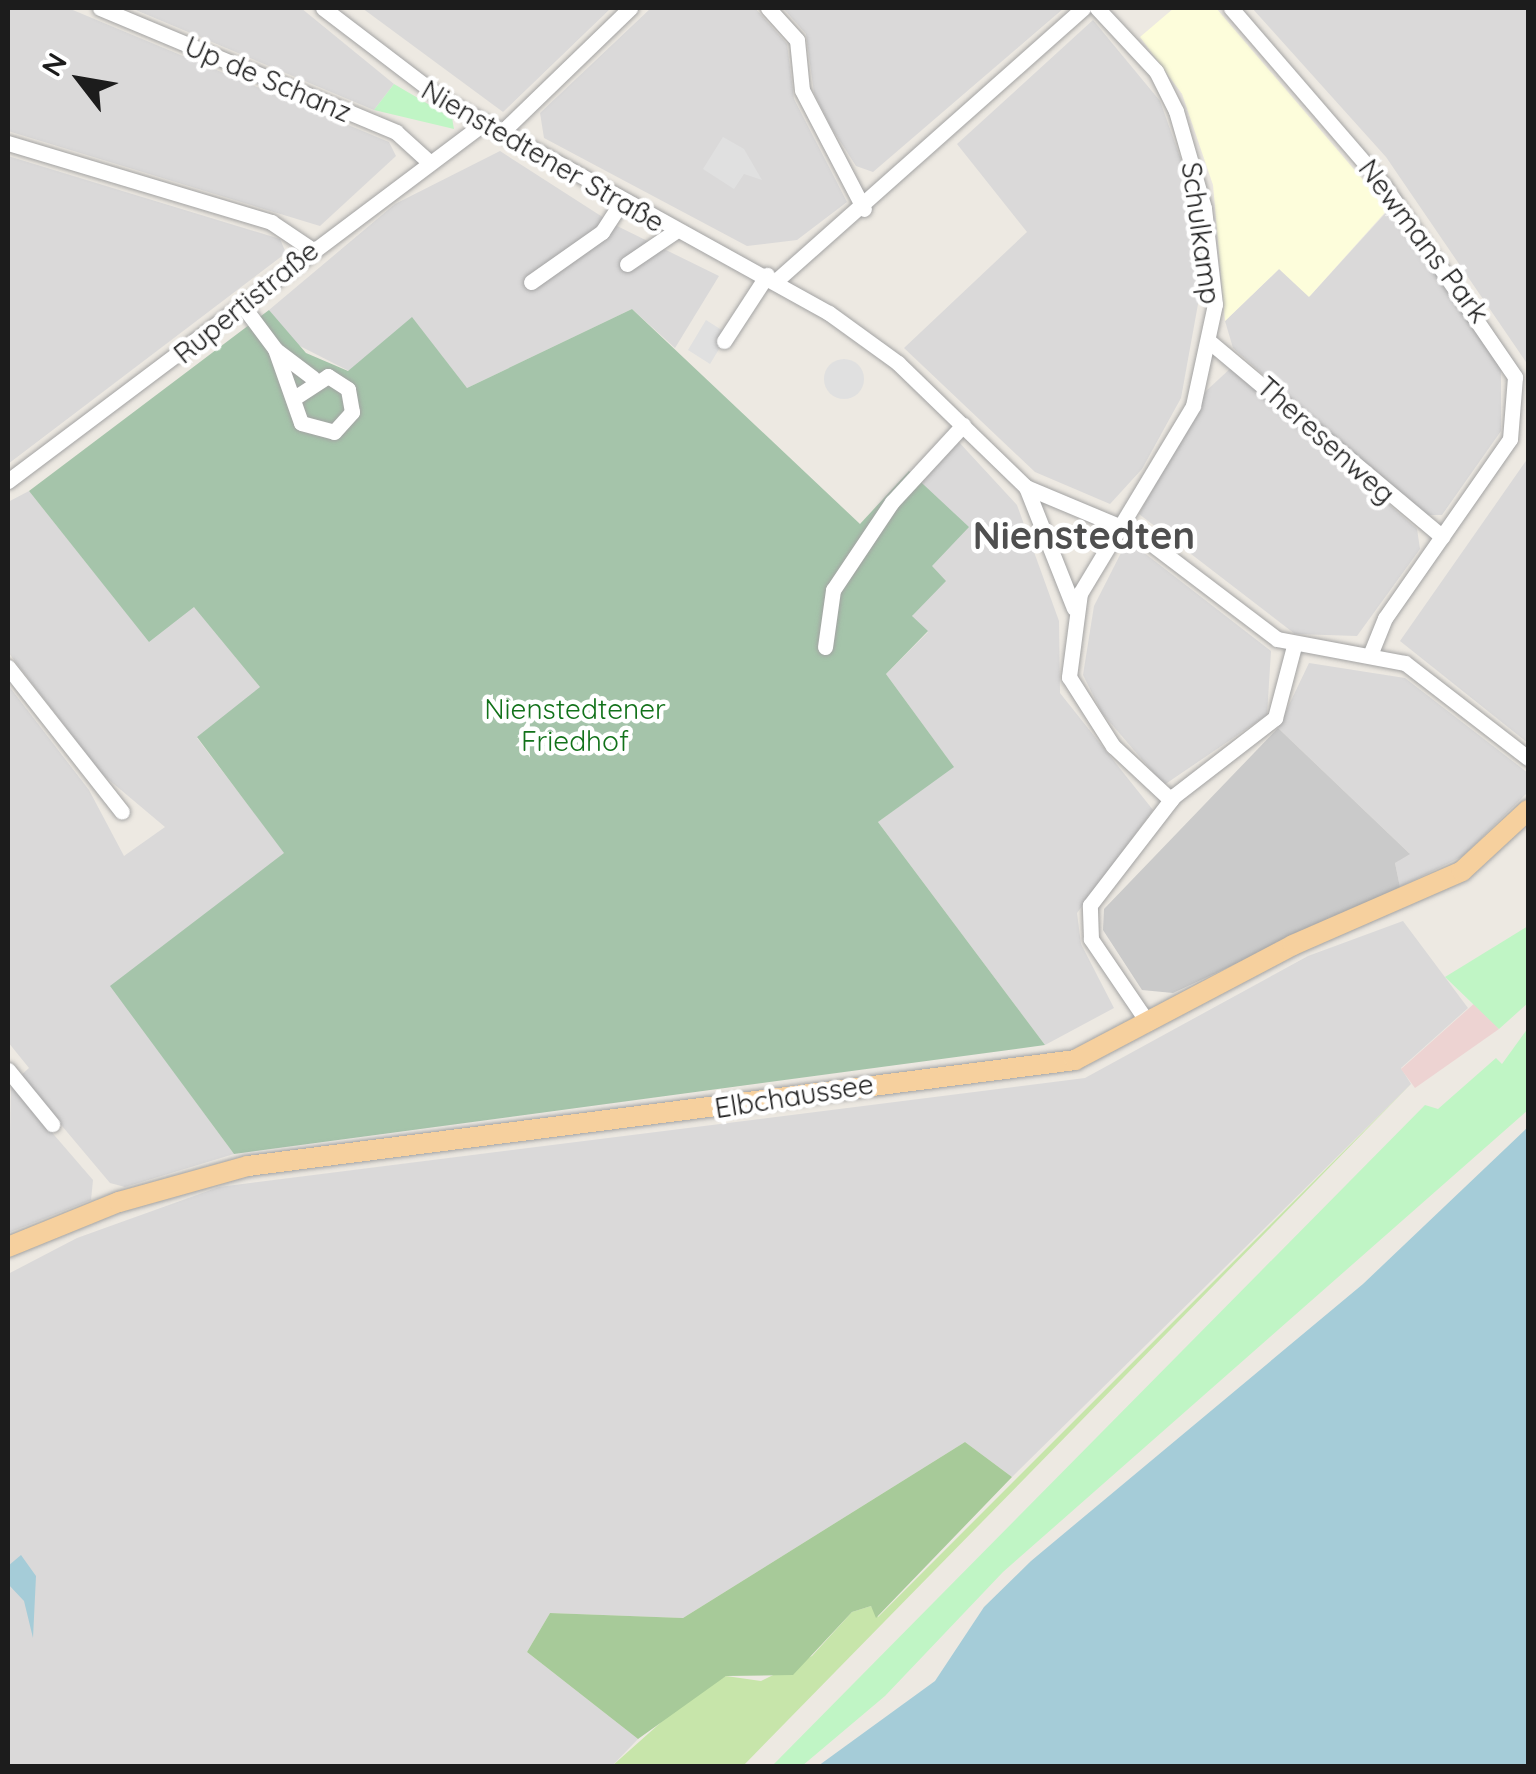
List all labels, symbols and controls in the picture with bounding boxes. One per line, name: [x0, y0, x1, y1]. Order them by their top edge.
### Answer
street label: Up de Schanz: [180, 29, 356, 129]
north arrow: [30, 30, 130, 130]
text: N: [34, 46, 74, 82]
street label: Nienstedtener Straße: [416, 73, 670, 239]
street label: Newmans Park: [1352, 153, 1496, 329]
street label: Schulkamp: [1174, 160, 1228, 306]
street label: Rupertistraße: [167, 233, 325, 371]
street label: Theresenweg: [1250, 369, 1402, 511]
district label: Nienstedten: [973, 513, 1195, 559]
park label: Nienstedtener Friedhof: [484, 692, 666, 758]
street label: Elbchaussee: [712, 1067, 876, 1125]

